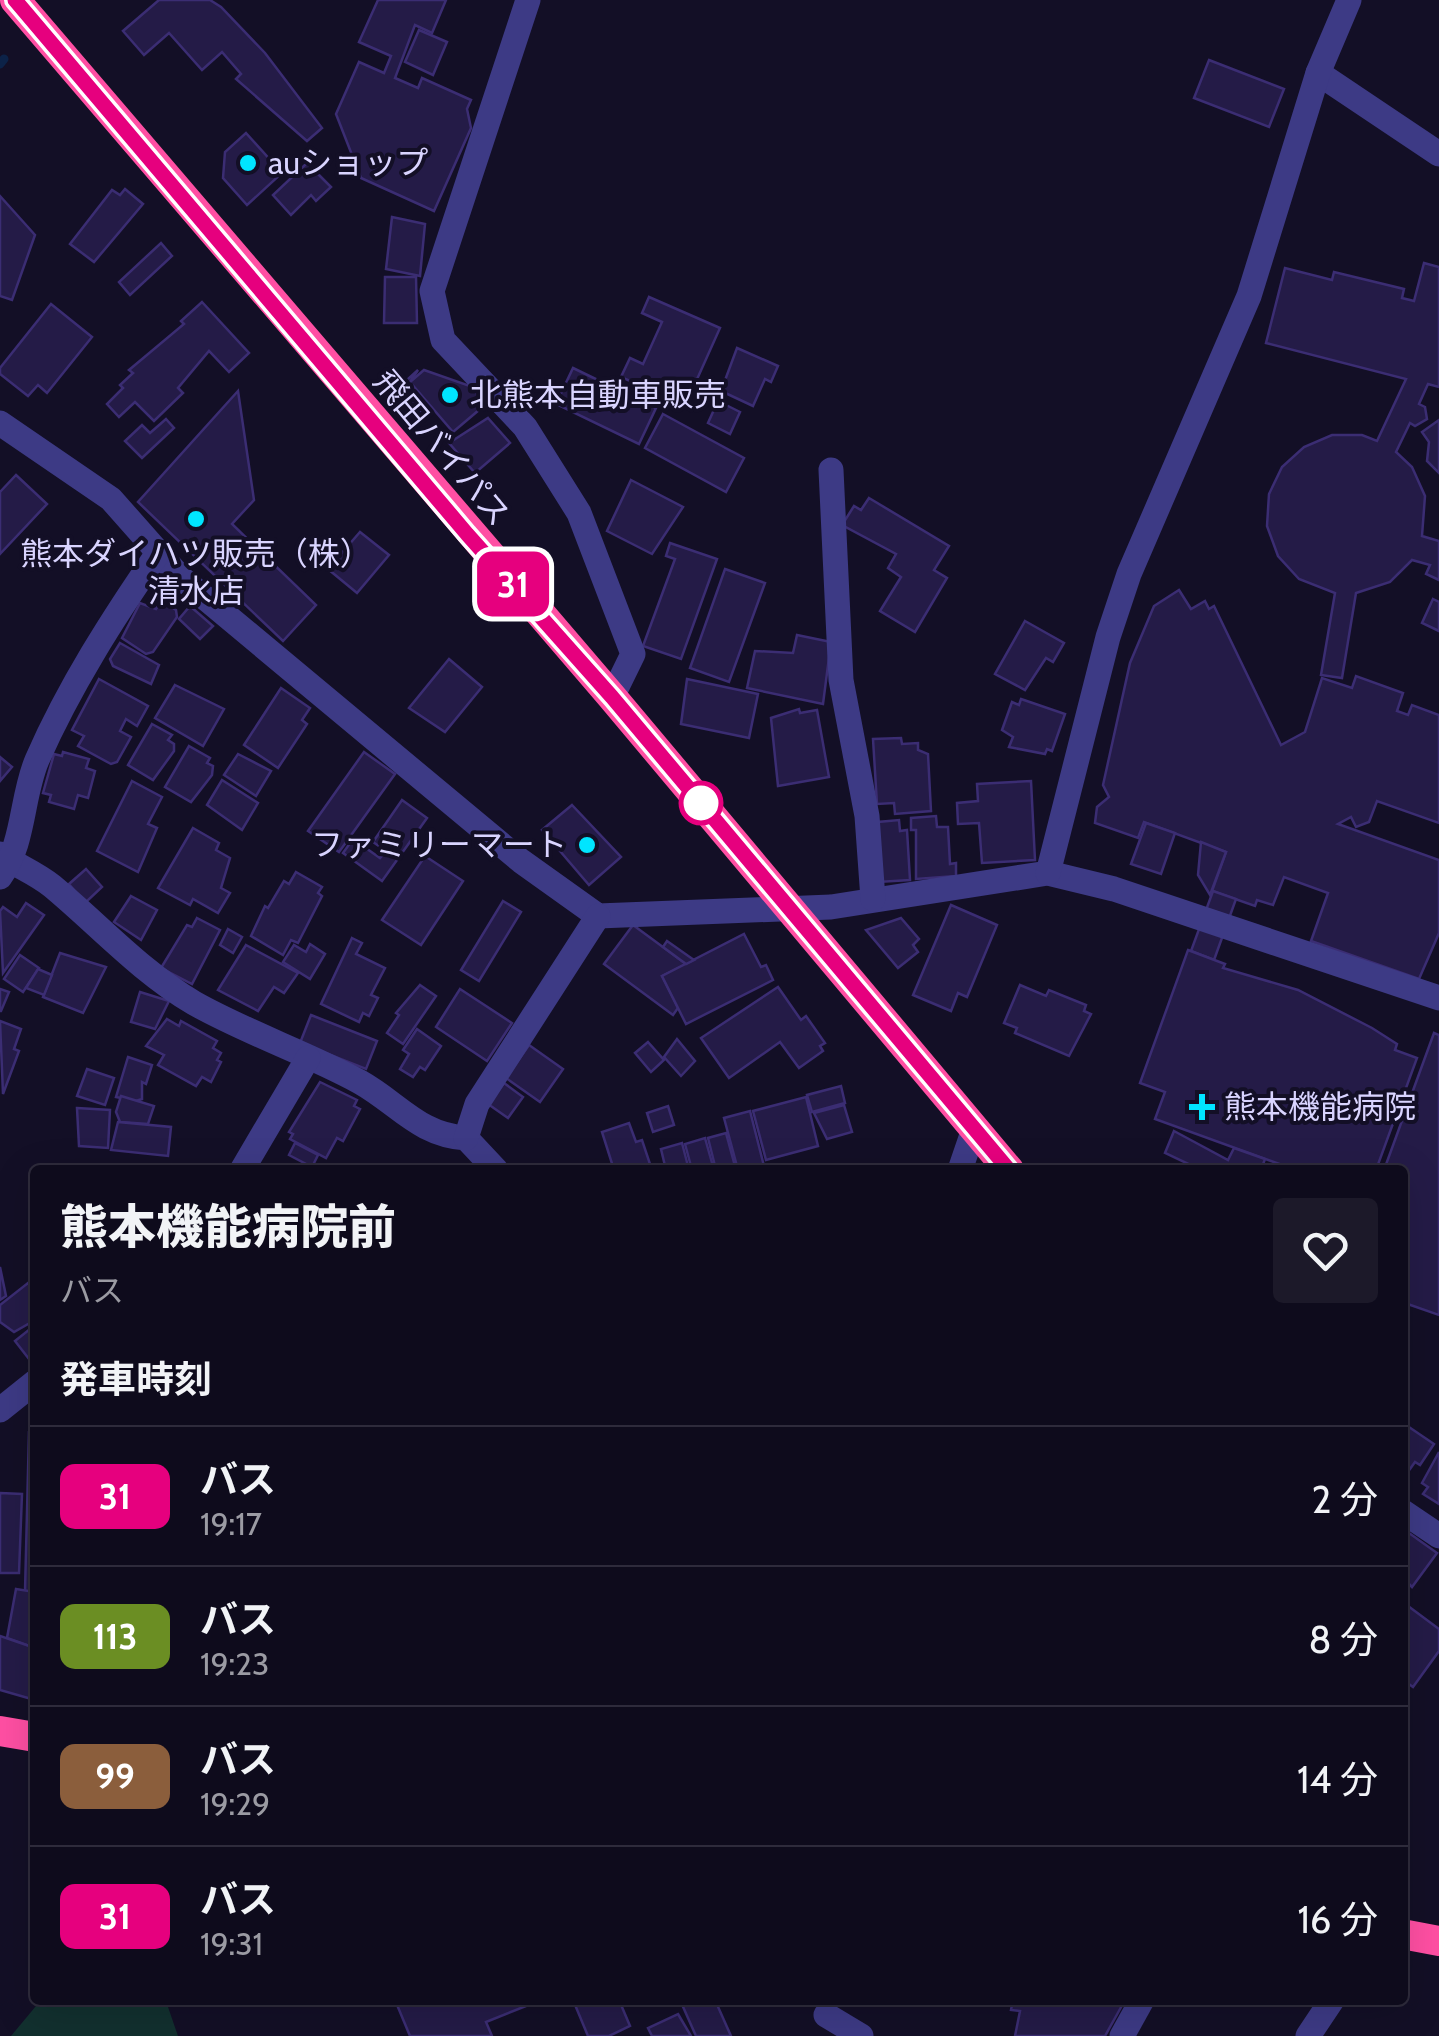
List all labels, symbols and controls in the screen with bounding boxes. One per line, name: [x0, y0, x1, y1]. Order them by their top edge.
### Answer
place label: auショップ: [268, 143, 428, 182]
marker: auショップ: [237, 152, 259, 174]
street label: 飛田バイパス: [366, 362, 519, 534]
place label: 北熊本自動車販売: [470, 375, 726, 414]
marker: 北熊本自動車販売: [439, 384, 461, 406]
marker: 熊本ダイハツ販売（株） 清水店: [185, 508, 207, 530]
place label: 熊本ダイハツ販売（株） 清水店: [20, 534, 372, 610]
line badge: 31: [468, 552, 558, 616]
text: 31: [497, 563, 529, 606]
unlabelled marker: [680, 782, 722, 824]
place label: ファミリーマート: [311, 825, 567, 864]
marker: ファミリーマート: [576, 834, 598, 856]
place label: 熊本機能病院: [1224, 1087, 1416, 1126]
marker: 熊本機能病院: [1189, 1094, 1215, 1120]
text: 熊本機能病院前: [60, 1198, 396, 1256]
button: heart: [1273, 1198, 1378, 1303]
text: バス: [60, 1271, 124, 1310]
text: 発車時刻: [60, 1356, 212, 1403]
text: バス: [200, 1456, 276, 1503]
text: 31: [99, 1475, 131, 1518]
text: 2 分: [1312, 1476, 1378, 1523]
text: 19:17: [200, 1504, 262, 1543]
text: バス: [200, 1596, 276, 1643]
text: 113: [93, 1615, 137, 1658]
text: 8 分: [1308, 1616, 1378, 1663]
text: 19:23: [200, 1644, 269, 1683]
text: バス: [200, 1736, 276, 1783]
text: 99: [95, 1755, 135, 1798]
text: 14 分: [1297, 1756, 1378, 1803]
text: 19:29: [200, 1784, 270, 1823]
text: バス: [200, 1876, 276, 1923]
text: 31: [99, 1895, 131, 1938]
text: 16 分: [1297, 1896, 1378, 1943]
text: 19:31: [200, 1924, 263, 1963]

